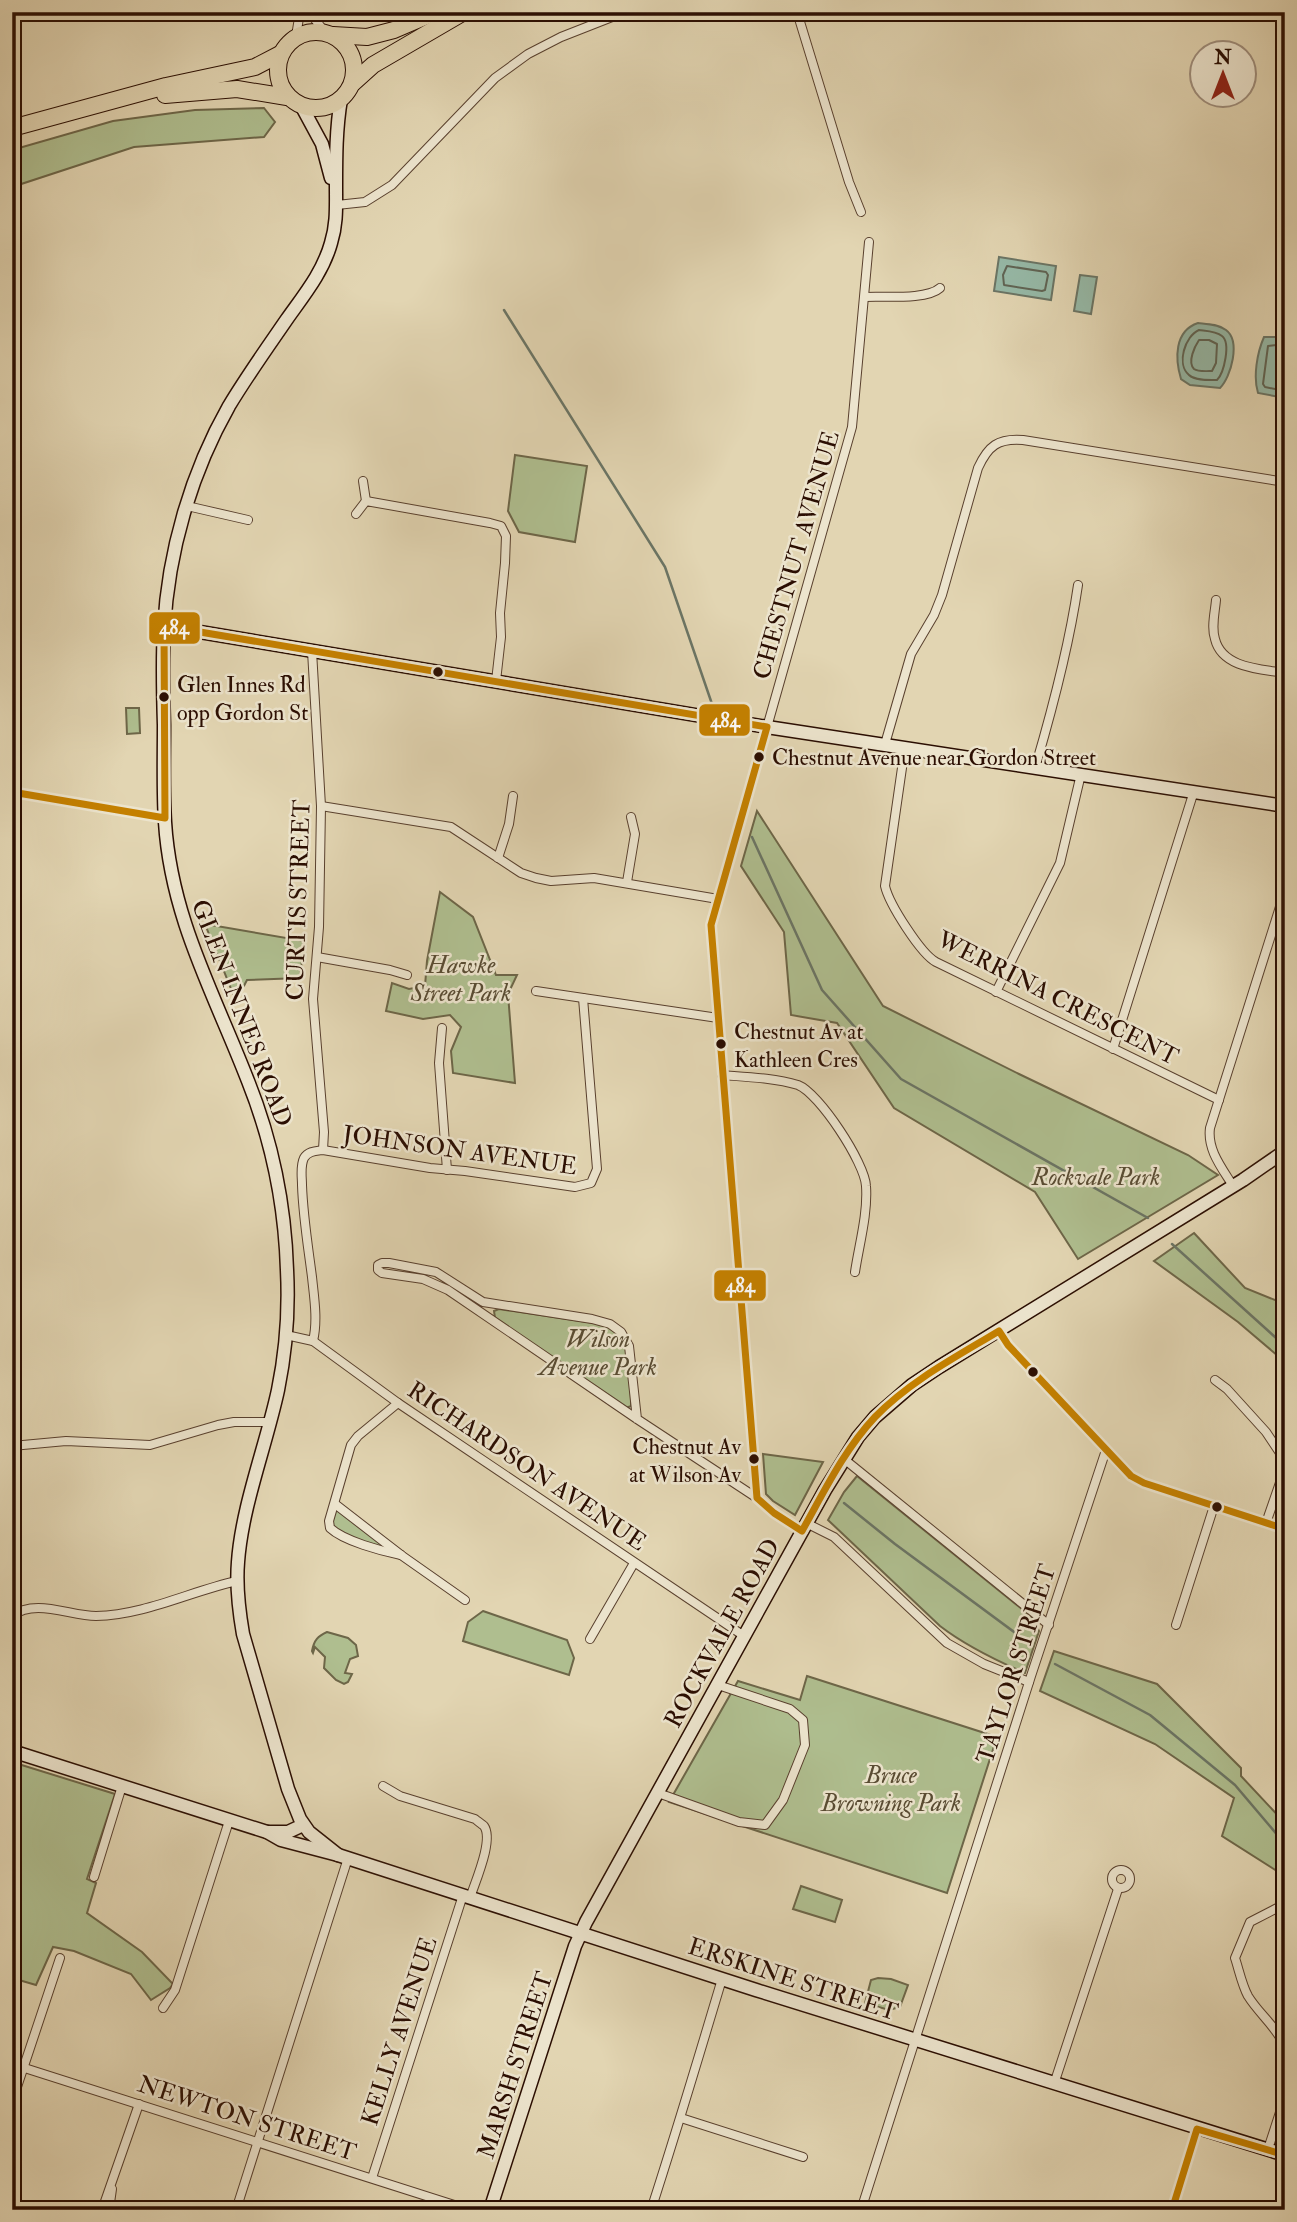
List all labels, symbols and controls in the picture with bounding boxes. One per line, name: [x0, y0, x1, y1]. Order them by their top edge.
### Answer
north arrow: [1188, 38, 1258, 108]
text: N: [1213, 46, 1232, 70]
street label: CHESTNUT AVENUE: [746, 427, 847, 683]
line badge: 484: [148, 611, 201, 645]
text: 484: [158, 616, 190, 640]
unlabelled marker: [431, 665, 445, 679]
place label: Glen Innes Rd opp Gordon St: [177, 671, 308, 728]
marker: Glen Innes Rd opp Gordon St: [157, 690, 171, 704]
line badge: 484: [698, 703, 751, 737]
text: 484: [709, 709, 741, 733]
place label: Chestnut Avenue near Gordon Street: [772, 744, 1096, 772]
marker: Chestnut Avenue near Gordon Street: [752, 750, 766, 764]
street label: CURTIS STREET: [280, 799, 318, 1001]
street label: GLEN INNES ROAD: [184, 895, 299, 1131]
street label: WERRINA CRESCENT: [931, 924, 1184, 1073]
park label: Hawke Street Park: [410, 950, 511, 1009]
place label: Chestnut Av at Kathleen Cres: [734, 1018, 864, 1074]
marker: Chestnut Av at Kathleen Cres: [714, 1037, 728, 1051]
street label: JOHNSON AVENUE: [340, 1119, 579, 1182]
park label: Rockvale Park: [1031, 1162, 1160, 1193]
line badge: 484: [713, 1269, 767, 1302]
text: 484: [724, 1274, 756, 1298]
park label: Wilson Avenue Park: [536, 1324, 657, 1383]
unlabelled marker: [1026, 1365, 1040, 1379]
street label: RICHARDSON AVENUE: [401, 1375, 652, 1558]
place label: Chestnut Av at Wilson Av: [629, 1433, 742, 1489]
marker: Chestnut Av at Wilson Av: [747, 1452, 761, 1466]
unlabelled marker: [1210, 1500, 1224, 1514]
street label: ROCKVALE ROAD: [658, 1533, 787, 1733]
street label: TAYLOR STREET: [970, 1560, 1063, 1768]
park label: Bruce Browning Park: [820, 1760, 961, 1819]
street label: ERSKINE STREET: [684, 1931, 902, 2028]
street label: KELLY AVENUE: [354, 1933, 445, 2129]
street label: MARSH STREET: [471, 1968, 560, 2162]
street label: NEWTON STREET: [134, 2069, 360, 2168]

